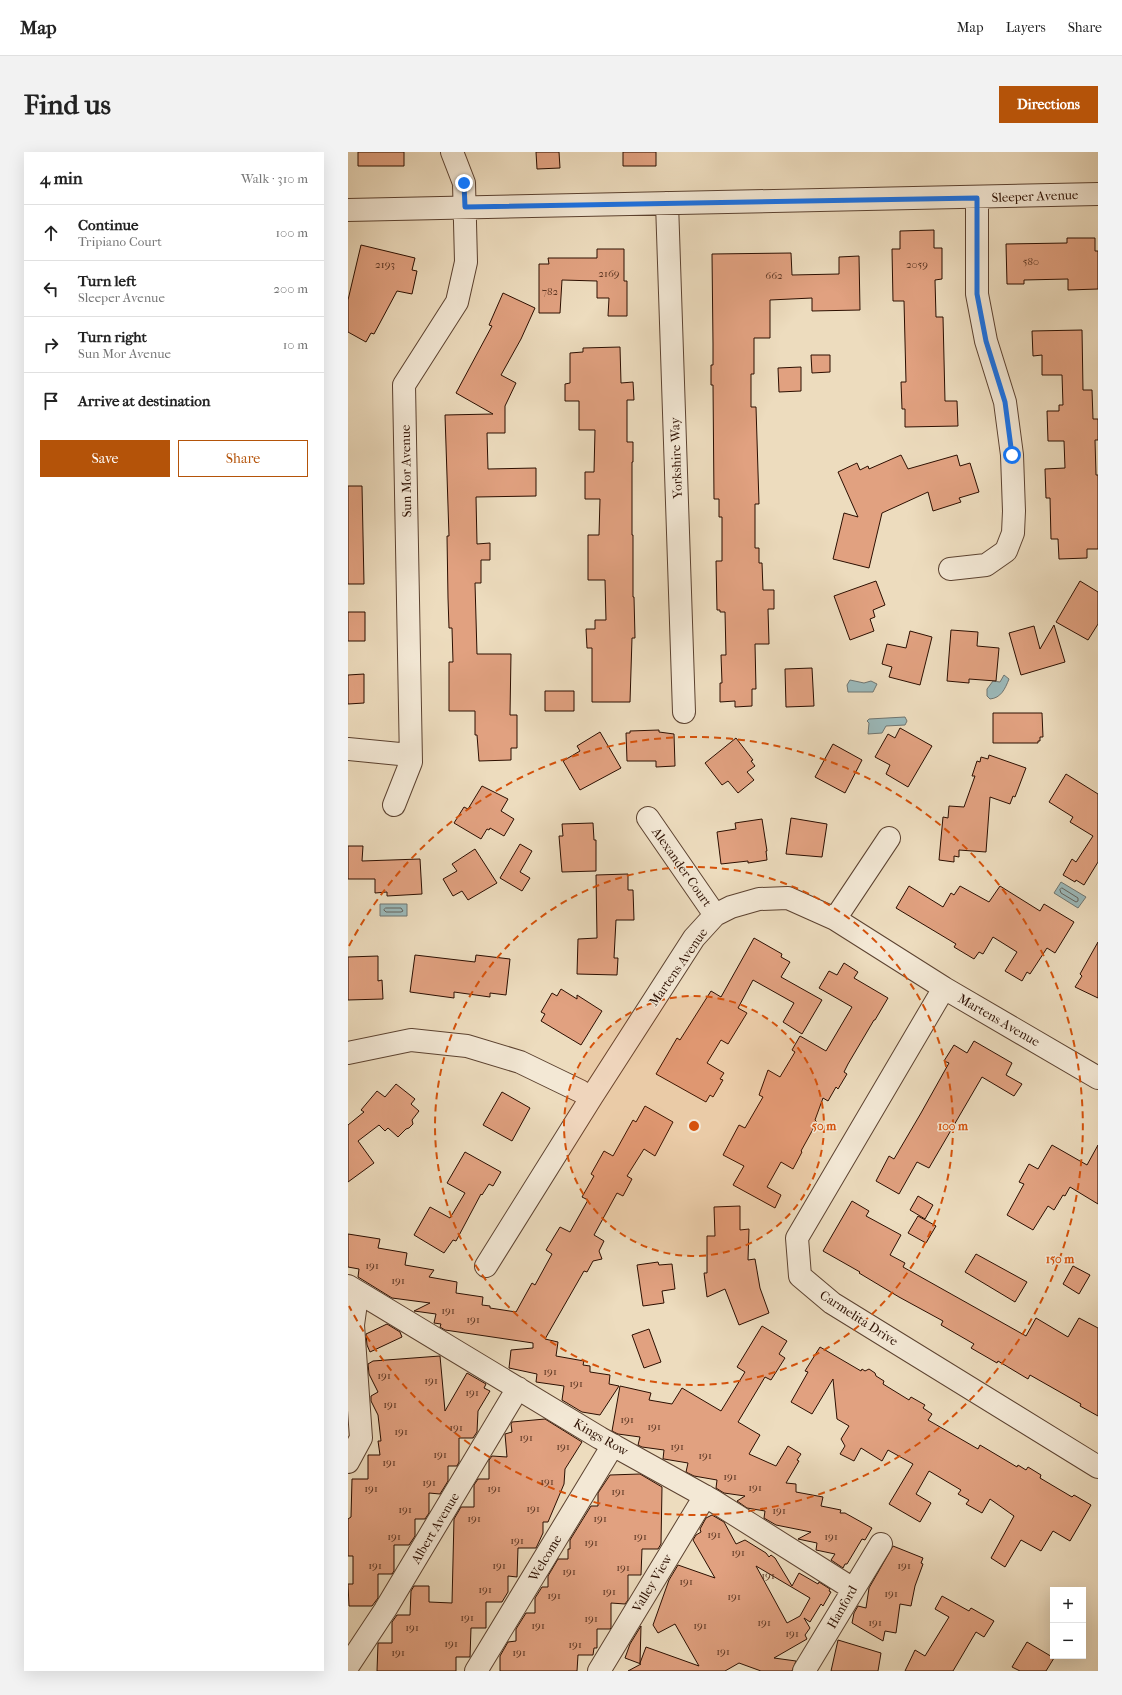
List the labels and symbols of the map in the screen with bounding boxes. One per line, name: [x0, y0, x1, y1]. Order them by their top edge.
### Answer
route end: [455, 174, 473, 192]
street label: Sleeper Avenue: [991, 187, 1079, 205]
house number: 580: [1023, 255, 1039, 268]
house number: 2193: [375, 258, 395, 271]
house number: 2059: [906, 258, 928, 271]
house number: 2169: [598, 267, 620, 280]
house number: 662: [765, 269, 783, 282]
house number: 782: [542, 285, 559, 298]
street label: Yorkshire Way: [667, 416, 685, 500]
street label: Sun Mor Avenue: [398, 424, 414, 518]
route start: [1003, 446, 1021, 464]
street label: Alexander Court: [649, 824, 715, 910]
street label: Martens Avenue: [646, 925, 711, 1009]
street label: Martens Avenue: [956, 991, 1043, 1050]
centre of rings: [687, 1119, 701, 1133]
text: 50 m: [812, 1119, 837, 1133]
text: 100 m: [938, 1119, 969, 1133]
text: 150 m: [1046, 1252, 1075, 1266]
house number: 191: [365, 1259, 379, 1272]
house number: 191: [391, 1274, 405, 1287]
street label: Carmelita Drive: [817, 1287, 901, 1349]
house number: 191: [441, 1304, 455, 1317]
house number: 191: [466, 1313, 480, 1326]
house number: 191: [543, 1365, 557, 1378]
house number: 191: [377, 1369, 391, 1382]
house number: 191: [424, 1374, 438, 1387]
house number: 191: [569, 1377, 583, 1390]
house number: 191: [465, 1386, 479, 1399]
house number: 191: [383, 1398, 397, 1411]
house number: 191: [620, 1413, 634, 1426]
street label: Kings Row: [571, 1415, 631, 1459]
house number: 191: [647, 1420, 661, 1433]
house number: 191: [449, 1421, 463, 1434]
house number: 191: [394, 1425, 408, 1438]
house number: 191: [519, 1431, 533, 1444]
house number: 191: [556, 1440, 570, 1453]
house number: 191: [670, 1440, 684, 1453]
house number: 191: [433, 1448, 447, 1461]
house number: 191: [698, 1449, 712, 1462]
house number: 191: [382, 1456, 396, 1469]
house number: 191: [723, 1470, 737, 1483]
house number: 191: [540, 1475, 554, 1488]
house number: 191: [422, 1476, 436, 1489]
house number: 191: [748, 1481, 762, 1494]
house number: 191: [364, 1482, 378, 1495]
house number: 191: [487, 1482, 501, 1495]
house number: 191: [611, 1485, 625, 1498]
street label: Albert Avenue: [407, 1489, 462, 1567]
house number: 191: [526, 1502, 540, 1515]
house number: 191: [398, 1503, 412, 1516]
house number: 191: [772, 1504, 786, 1517]
house number: 191: [467, 1512, 481, 1525]
house number: 191: [593, 1512, 607, 1525]
house number: 191: [707, 1528, 721, 1541]
house number: 191: [387, 1530, 401, 1543]
house number: 191: [633, 1530, 647, 1543]
house number: 191: [824, 1530, 838, 1543]
street label: Welcome: [525, 1532, 565, 1585]
house number: 191: [510, 1534, 524, 1547]
house number: 191: [584, 1536, 598, 1549]
house number: 191: [731, 1546, 745, 1559]
street label: Valley View: [628, 1551, 675, 1616]
house number: 191: [368, 1559, 382, 1572]
house number: 191: [492, 1559, 506, 1572]
house number: 191: [897, 1559, 911, 1572]
house number: 191: [616, 1561, 630, 1574]
house number: 191: [562, 1565, 576, 1578]
house number: 191: [761, 1569, 775, 1582]
house number: 191: [679, 1575, 693, 1588]
street label: Hanford: [824, 1582, 861, 1631]
house number: 191: [478, 1583, 492, 1596]
house number: 191: [602, 1585, 616, 1598]
house number: 191: [884, 1587, 898, 1600]
house number: 191: [547, 1589, 561, 1602]
house number: 191: [727, 1590, 741, 1603]
house number: 191: [460, 1611, 474, 1624]
house number: 191: [584, 1612, 598, 1625]
house number: 191: [757, 1616, 771, 1629]
house number: 191: [868, 1616, 882, 1629]
house number: 191: [531, 1619, 545, 1632]
house number: 191: [693, 1619, 707, 1632]
house number: 191: [405, 1621, 419, 1634]
house number: 191: [785, 1627, 799, 1640]
house number: 191: [444, 1637, 458, 1650]
house number: 191: [568, 1638, 582, 1651]
house number: 191: [716, 1645, 730, 1658]
house number: 191: [391, 1646, 405, 1659]
house number: 191: [512, 1646, 526, 1659]

